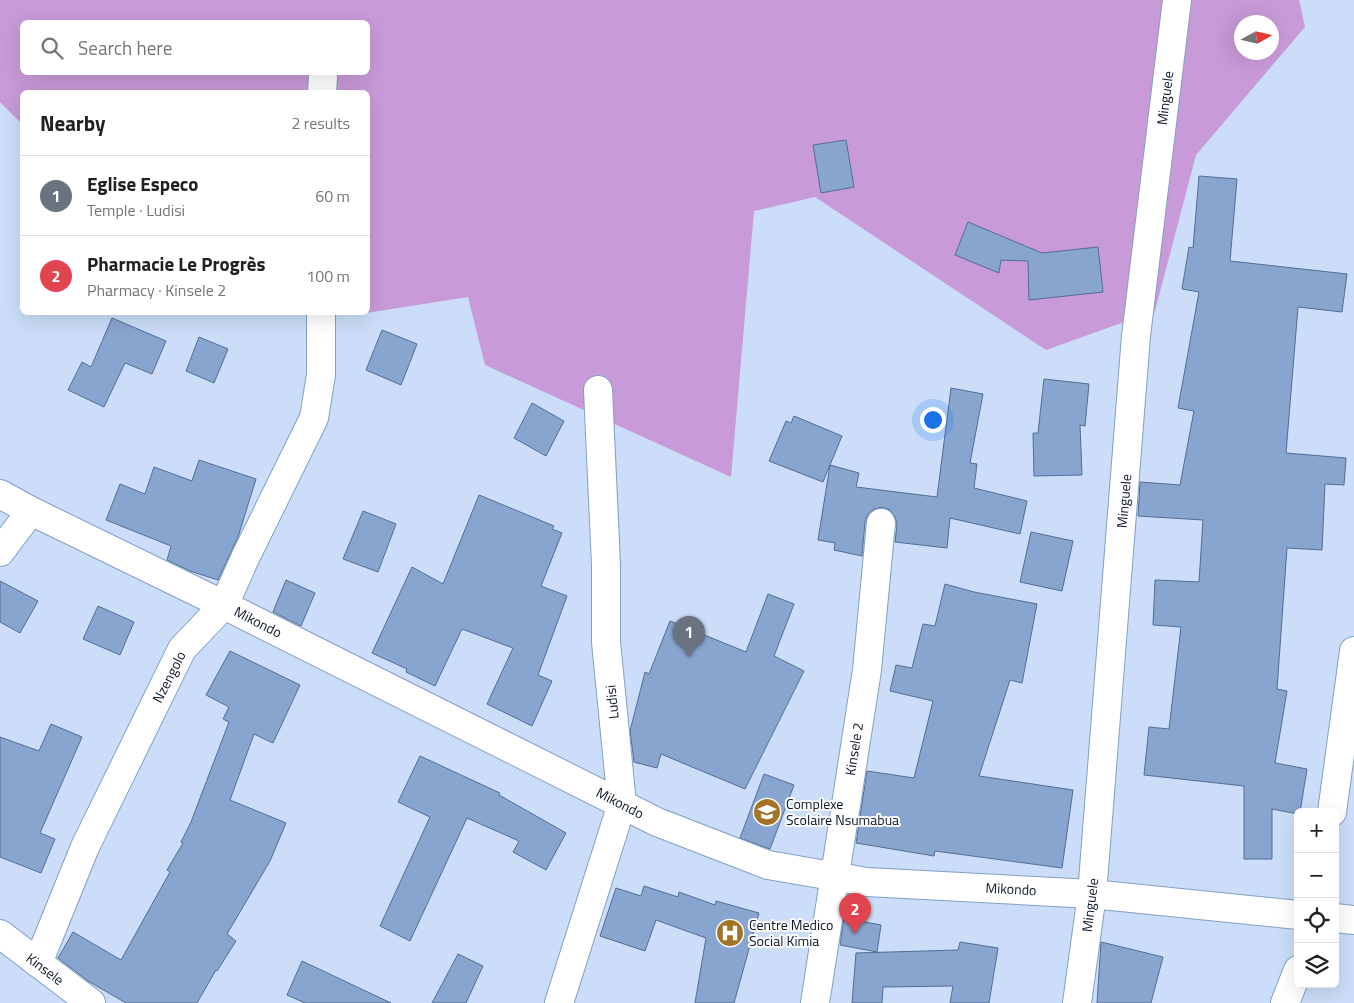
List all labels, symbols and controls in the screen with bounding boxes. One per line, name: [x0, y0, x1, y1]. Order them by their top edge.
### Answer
north arrow: [1234, 15, 1279, 60]
search box: [20, 20, 370, 75]
text: Search here: [78, 33, 172, 62]
icon: search: [38, 34, 66, 62]
street label: Minguele: [1151, 70, 1178, 126]
text: Nearby: [40, 107, 105, 139]
text: 2 results: [291, 111, 350, 135]
text: Eglise Especo: [87, 169, 198, 198]
text: 1: [52, 184, 60, 208]
text: 60 m: [315, 184, 350, 208]
text: Temple · Ludisi: [87, 198, 185, 222]
text: Pharmacie Le Progrès: [87, 249, 265, 278]
text: 2: [52, 264, 60, 288]
text: 100 m: [306, 264, 350, 288]
text: Pharmacy · Kinsele 2: [87, 278, 226, 302]
your location: [920, 407, 946, 433]
street label: Minguele: [1111, 473, 1136, 529]
street label: Mikondo: [231, 601, 286, 643]
pin: 1: [673, 616, 705, 657]
street label: Nzengolo: [147, 647, 191, 706]
street label: Ludisi: [599, 684, 624, 720]
street label: Kinsele 2: [839, 721, 868, 777]
street label: Mikondo: [593, 782, 648, 824]
place label: Complexe Scolaire Nsumabua: [786, 793, 899, 830]
school or university icon: Complexe Scolaire Nsumabua: [752, 797, 782, 827]
map controls: [1294, 808, 1339, 988]
button: +: [1294, 808, 1339, 853]
button: −: [1294, 853, 1339, 898]
street label: Mikondo: [985, 877, 1037, 900]
street label: Minguele: [1076, 877, 1103, 933]
pin: 2: [839, 893, 871, 934]
button: locate: [1294, 898, 1339, 943]
place label: Centre Medico Social Kimia: [749, 914, 833, 951]
hospital icon: Centre Medico Social Kimia: [715, 918, 745, 948]
button: layers: [1294, 943, 1339, 988]
street label: Kinsele: [22, 947, 69, 990]

